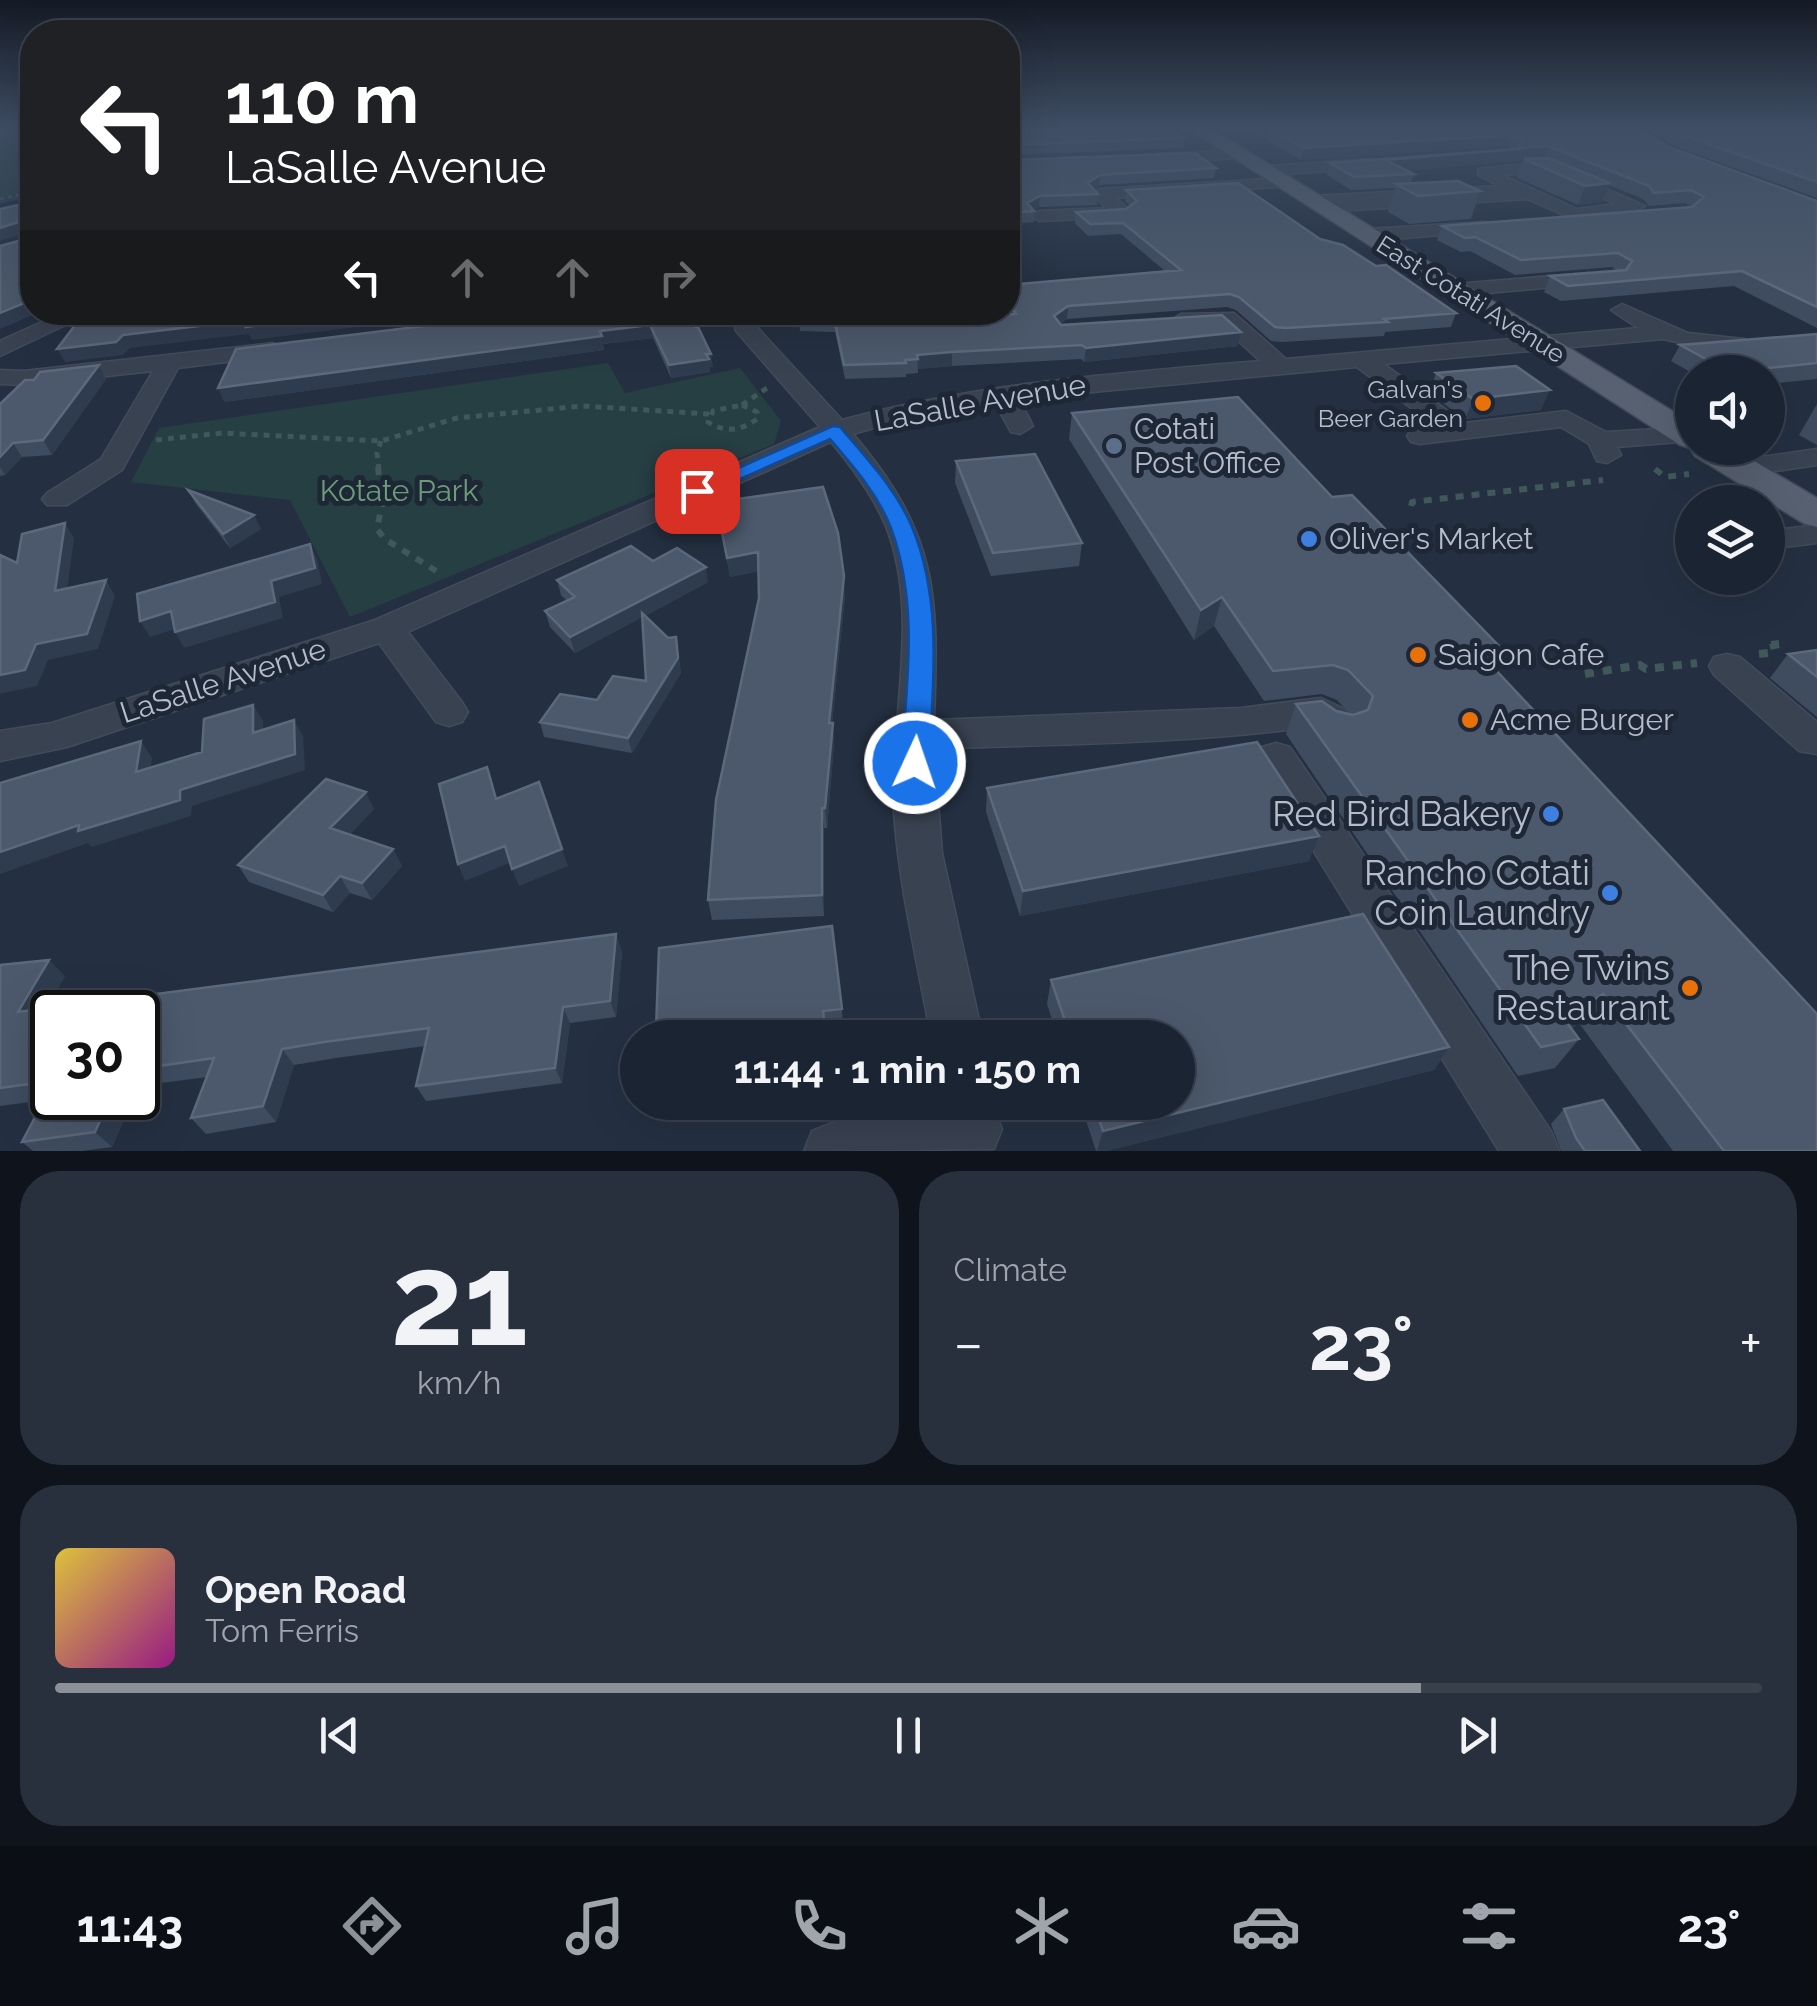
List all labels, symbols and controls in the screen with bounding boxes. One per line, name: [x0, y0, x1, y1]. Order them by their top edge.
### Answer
text: 110 m: [225, 57, 419, 139]
icon: left: [60, 60, 190, 190]
text: LaSalle Avenue: [225, 141, 546, 194]
street label: East Cotati Avenue: [1371, 229, 1571, 369]
icon: left: [335, 250, 390, 305]
icon: ahead: [440, 250, 495, 305]
icon: ahead: [545, 250, 600, 305]
icon: right: [650, 250, 705, 305]
map controls: [1675, 355, 1785, 595]
button: sound: [1675, 355, 1785, 465]
street label: LaSalle Avenue: [871, 367, 1088, 438]
place label: Galvan's Beer Garden: [1318, 374, 1463, 433]
marker: Galvan's Beer Garden: [1472, 392, 1494, 414]
place label: Cotati Post Office: [1134, 411, 1281, 480]
marker: Cotati Post Office: [1103, 435, 1125, 457]
pin: [655, 449, 740, 534]
icon: arrive: [670, 464, 725, 519]
park label: Kotate Park: [320, 473, 478, 508]
button: layers: [1675, 485, 1785, 595]
place label: Oliver's Market: [1329, 521, 1533, 556]
marker: Oliver's Market: [1298, 528, 1320, 550]
street label: LaSalle Avenue: [116, 631, 330, 730]
place label: Saigon Cafe: [1438, 637, 1604, 672]
marker: Saigon Cafe: [1407, 644, 1429, 666]
place label: Acme Burger: [1490, 702, 1674, 737]
marker: Acme Burger: [1459, 709, 1481, 731]
position arrow: [863, 711, 967, 815]
place label: Red Bird Bakery: [1272, 793, 1531, 834]
marker: Red Bird Bakery: [1540, 803, 1562, 825]
place label: Rancho Cotati Coin Laundry: [1364, 852, 1590, 933]
marker: Rancho Cotati Coin Laundry: [1599, 882, 1621, 904]
place label: The Twins Restaurant: [1495, 947, 1670, 1028]
marker: The Twins Restaurant: [1679, 977, 1701, 999]
speed limit sign: 30: [30, 990, 160, 1120]
text: 11:44 · 1 min · 150 m: [734, 1047, 1081, 1092]
text: 21: [390, 1223, 528, 1375]
text: Climate: [954, 1251, 1067, 1288]
text: 23°: [1309, 1299, 1413, 1388]
text: −: [954, 1311, 983, 1376]
text: +: [1739, 1311, 1762, 1376]
text: km/h: [417, 1364, 501, 1401]
text: Open Road: [205, 1567, 406, 1612]
text: Tom Ferris: [205, 1612, 359, 1649]
icon: previous: [312, 1708, 367, 1763]
icon: pause: [881, 1708, 936, 1763]
icon: next: [1450, 1708, 1505, 1763]
icon: directions: [337, 1891, 407, 1961]
icon: music: [560, 1891, 630, 1961]
icon: phone: [784, 1891, 854, 1961]
icon: climate: [1007, 1891, 1077, 1961]
icon: car: [1231, 1891, 1301, 1961]
icon: filters: [1454, 1891, 1524, 1961]
text: 11:43: [77, 1900, 183, 1953]
text: 23°: [1678, 1900, 1740, 1953]

